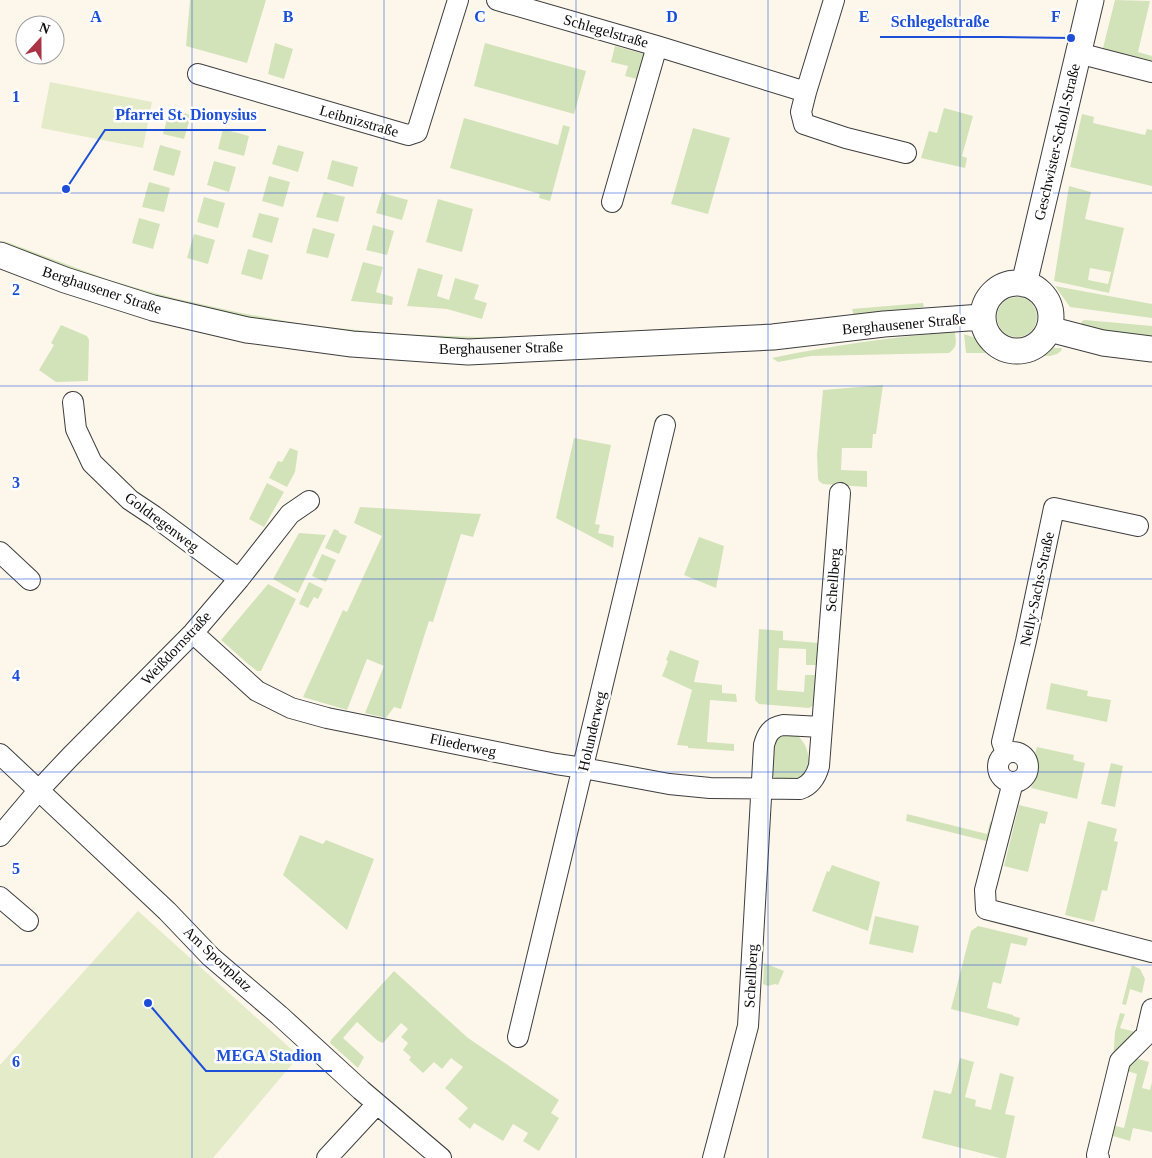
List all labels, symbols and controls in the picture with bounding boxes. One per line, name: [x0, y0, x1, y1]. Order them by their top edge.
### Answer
callout: Schlegelstraße: [880, 6, 999, 37]
text: A: [90, 8, 102, 25]
text: B: [283, 8, 294, 25]
text: C: [474, 8, 486, 25]
text: D: [666, 8, 678, 25]
text: E: [859, 8, 869, 25]
text: F: [1051, 8, 1061, 25]
street label: Schlegelstraße: [562, 11, 651, 51]
text: Schlegelstraße: [891, 13, 989, 31]
north arrow: [15, 15, 65, 65]
text: N: [37, 20, 52, 37]
street label: Geschwister-Scholl-Straße: [1031, 62, 1083, 222]
text: 1: [12, 88, 20, 105]
callout: Pfarrei St. Dionysius: [105, 99, 266, 130]
street label: Leibnizstraße: [318, 102, 401, 140]
text: Pfarrei St. Dionysius: [115, 106, 257, 124]
street label: Berghausener Straße: [40, 263, 164, 317]
text: 2: [12, 281, 20, 298]
street label: Berghausener Straße: [841, 311, 967, 337]
street label: Berghausener Straße: [439, 339, 564, 357]
text: 3: [12, 474, 20, 491]
street label: Goldregenweg: [122, 489, 202, 555]
street label: Nelly-Sachs-Straße: [1017, 530, 1057, 648]
street label: Schellberg: [823, 547, 843, 612]
street label: Weißdornstraße: [138, 608, 214, 688]
text: 4: [12, 667, 20, 684]
street label: Holunderweg: [575, 689, 609, 773]
street label: Fliederweg: [428, 730, 498, 760]
text: 5: [12, 860, 20, 877]
street label: Am Sportplatz: [180, 923, 256, 995]
street label: Schellberg: [741, 943, 761, 1008]
callout: MEGA Stadion: [206, 1040, 332, 1071]
text: MEGA Stadion: [216, 1047, 322, 1064]
text: 6: [12, 1053, 20, 1070]

